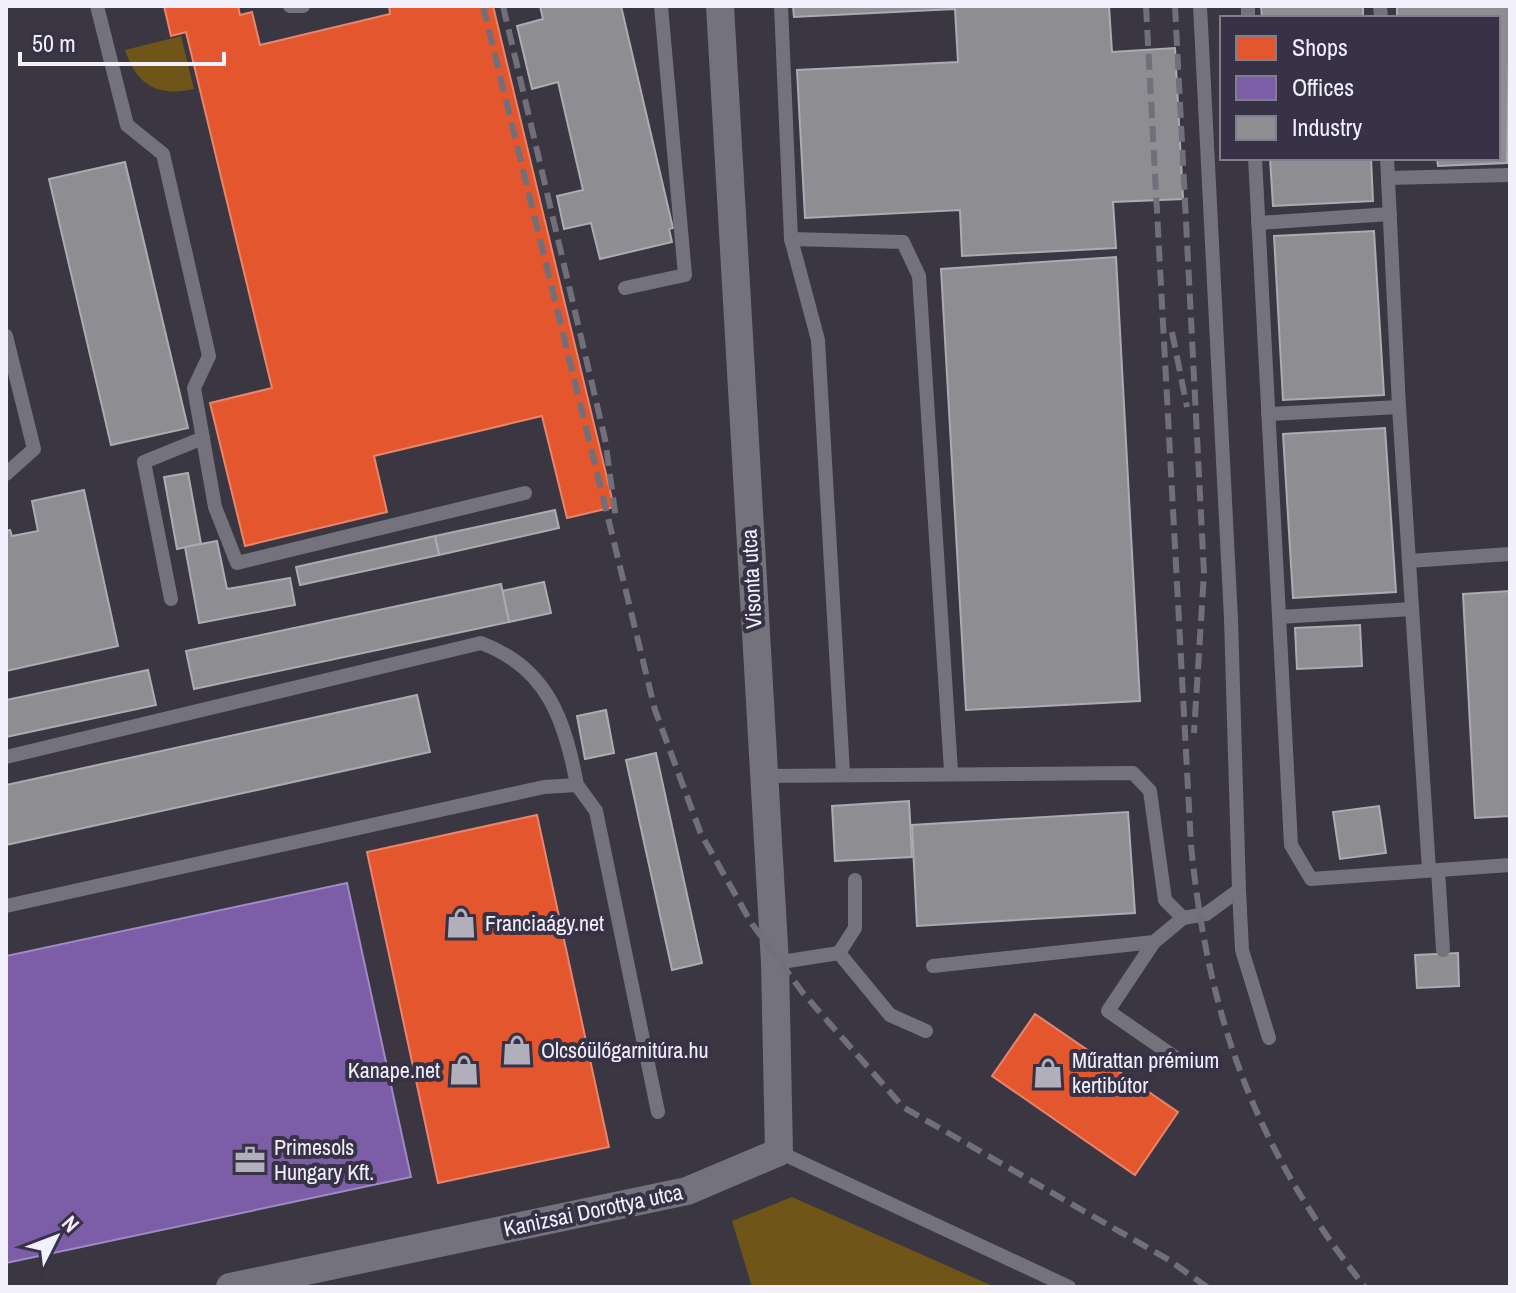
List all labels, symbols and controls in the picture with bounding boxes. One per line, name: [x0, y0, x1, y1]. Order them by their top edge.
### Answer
scale bar: [20, 16, 224, 66]
legend: [1220, 16, 1500, 160]
text: 50 m: [32, 27, 76, 59]
text: Shops: [1292, 31, 1348, 63]
text: Offices: [1292, 71, 1354, 103]
text: Industry: [1292, 111, 1362, 143]
street label: Visonta utca: [733, 528, 769, 630]
shop icon: Franciaágy.net: [444, 906, 478, 940]
place label: Franciaágy.net: [485, 908, 604, 938]
shop icon: Olcsóülőgarnitúra.hu: [500, 1033, 534, 1067]
place label: Olcsóülőgarnitúra.hu: [541, 1035, 708, 1065]
place label: Műrattan prémium kertibútor: [1072, 1045, 1219, 1100]
shop icon: Kanape.net: [447, 1053, 481, 1087]
place label: Kanape.net: [348, 1055, 440, 1085]
shop icon: Műrattan prémium kertibútor: [1031, 1056, 1065, 1090]
place label: Primesols Hungary Kft.: [274, 1132, 374, 1187]
office icon: Primesols Hungary Kft.: [233, 1143, 267, 1177]
street label: Kanizsai Dorottya utca: [501, 1176, 685, 1244]
north arrow: [16, 1197, 96, 1277]
text: N: [55, 1209, 86, 1238]

